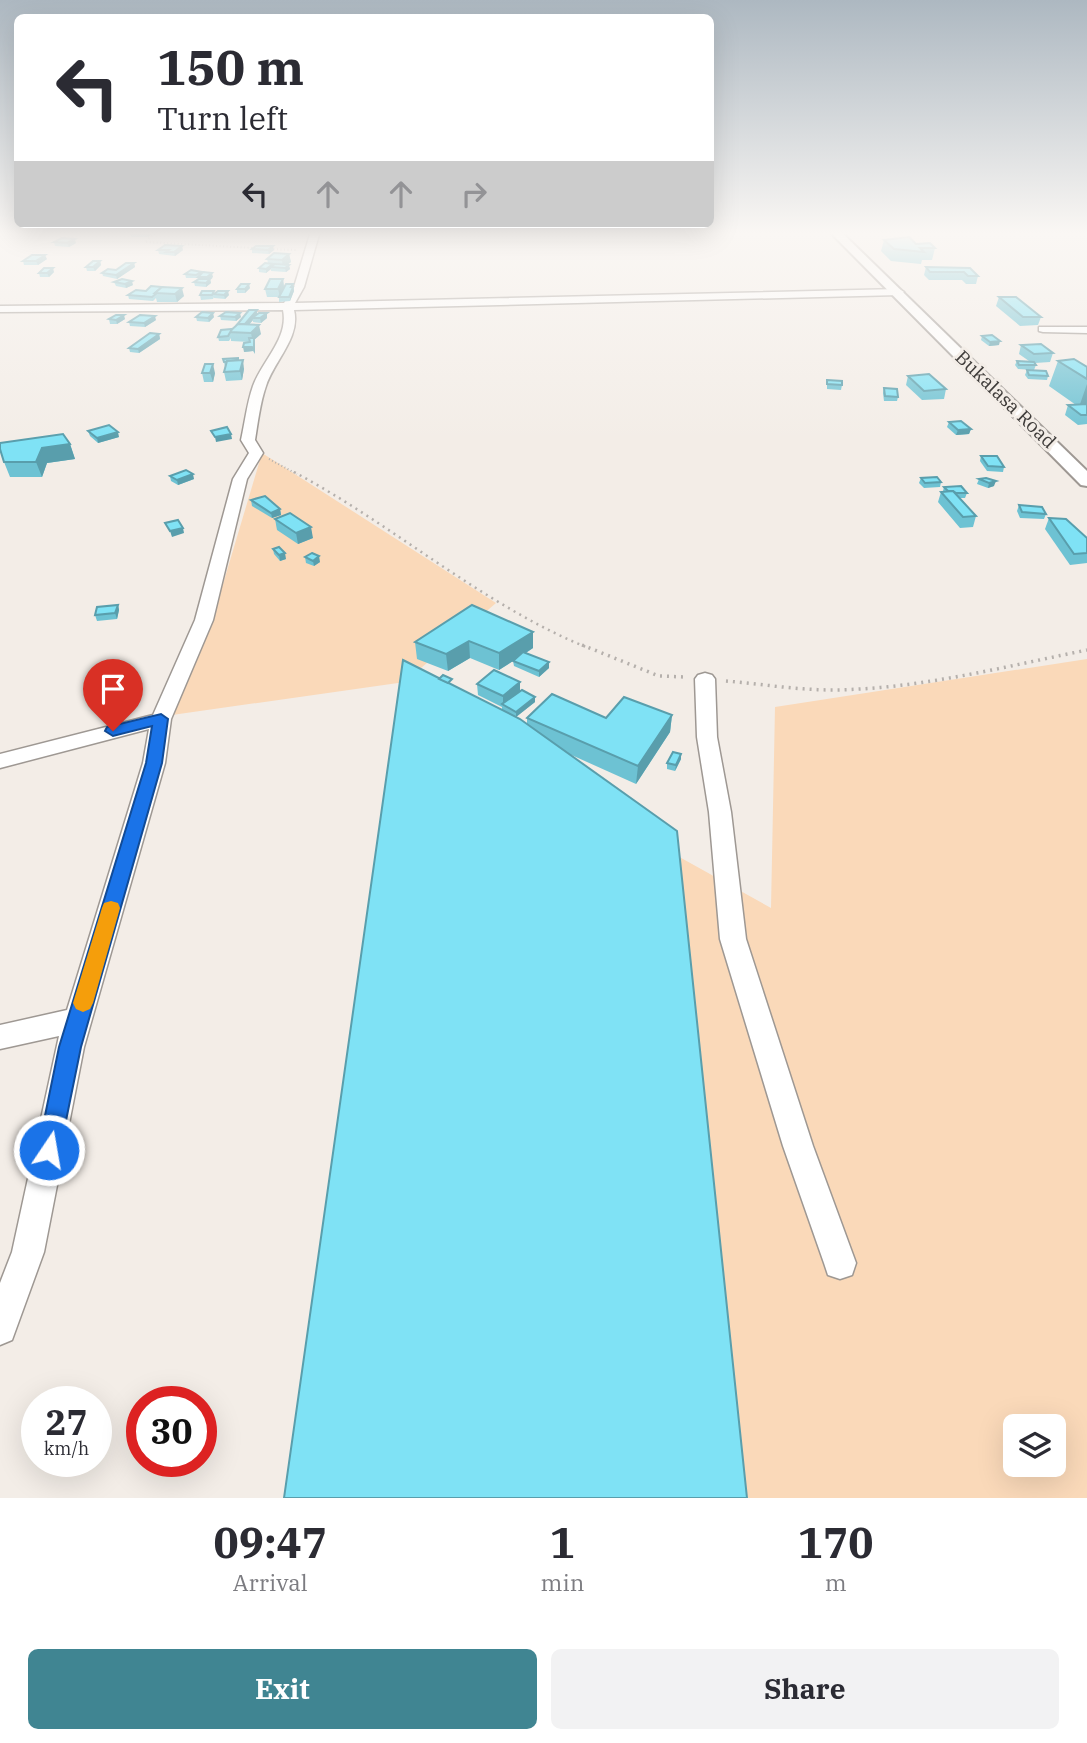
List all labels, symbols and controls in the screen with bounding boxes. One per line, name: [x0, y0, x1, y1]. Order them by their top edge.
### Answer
text: 150 m: [157, 35, 304, 98]
icon: left: [42, 42, 133, 133]
text: Turn left: [157, 97, 288, 139]
icon: left: [236, 175, 274, 213]
icon: ahead: [309, 175, 347, 213]
icon: ahead: [382, 175, 420, 213]
icon: right: [455, 175, 493, 213]
street label: Bukalasa Road: [950, 345, 1062, 453]
pin: [83, 659, 143, 731]
icon: arrive: [94, 670, 132, 708]
position arrow: [12, 1113, 86, 1187]
speed limit sign: 30: [126, 1386, 217, 1477]
text: 27: [45, 1399, 88, 1445]
map controls: [1003, 1414, 1066, 1477]
button: layers: [1003, 1414, 1066, 1477]
text: km/h: [44, 1437, 89, 1460]
text: 09:47: [213, 1515, 327, 1570]
text: 1: [550, 1515, 575, 1570]
text: 170: [798, 1515, 873, 1570]
text: Arrival: [233, 1567, 308, 1597]
text: min: [541, 1567, 584, 1597]
text: m: [825, 1567, 847, 1597]
button: Exit: [28, 1649, 537, 1729]
button: Share: [551, 1649, 1059, 1729]

